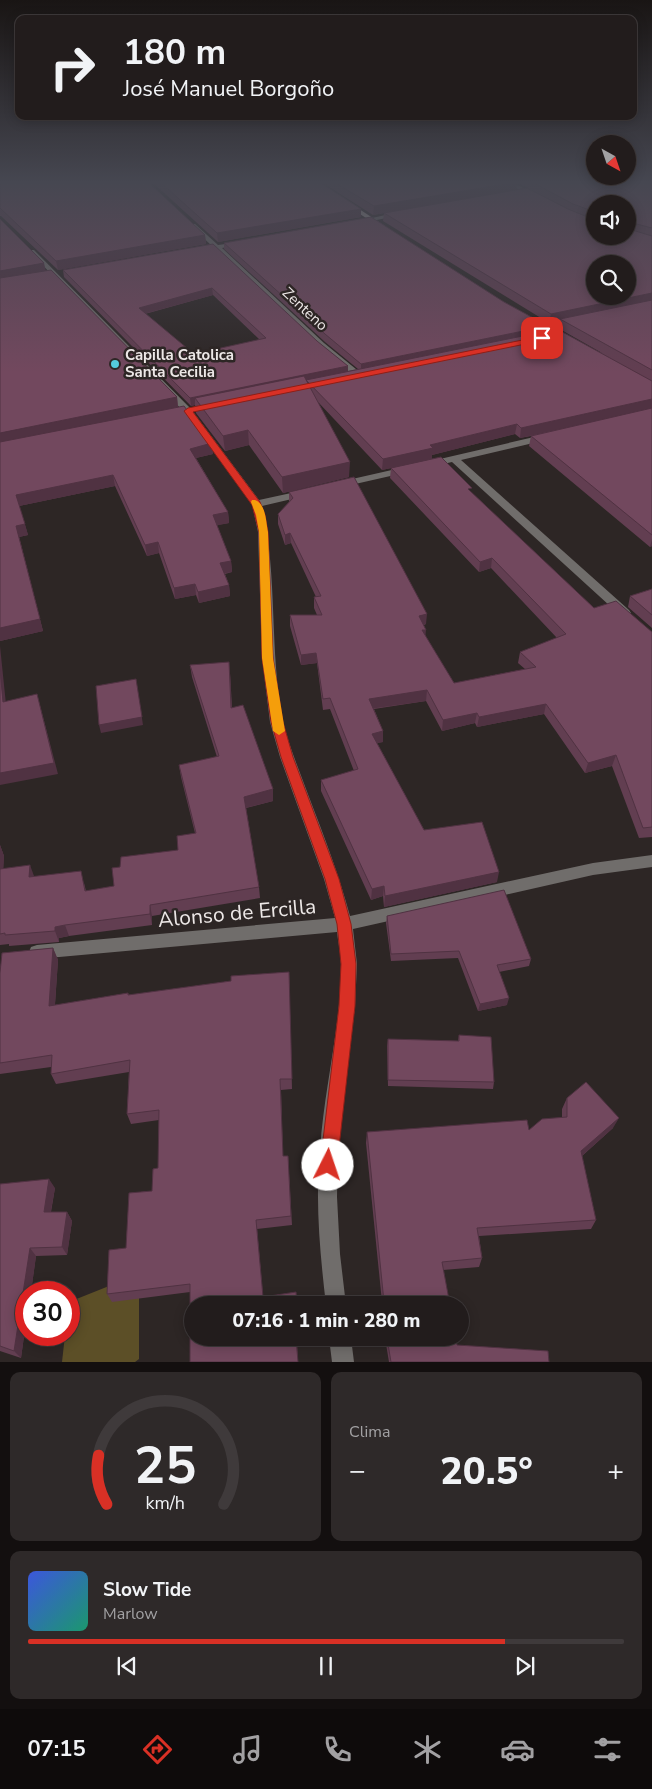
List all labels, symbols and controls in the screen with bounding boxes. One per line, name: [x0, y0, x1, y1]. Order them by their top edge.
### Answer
text: 180 m: [123, 29, 226, 76]
icon: right: [40, 35, 105, 100]
text: José Manuel Borgoño: [123, 74, 334, 104]
north arrow: [586, 135, 636, 185]
map controls: [586, 135, 636, 305]
button: sound: [586, 195, 636, 245]
button: search: [586, 255, 636, 305]
street label: Zenteno: [278, 283, 332, 335]
pin: [521, 317, 563, 359]
icon: arrive: [528, 324, 556, 352]
place label: Capilla Catolica Santa Cecilia: [125, 345, 234, 382]
marker: Capilla Catolica Santa Cecilia: [109, 358, 121, 370]
street label: Alonso de Ercilla: [157, 892, 317, 934]
position arrow: [301, 1138, 353, 1190]
speed limit sign: 30: [15, 1281, 80, 1346]
text: 07:16 · 1 min · 280 m: [233, 1308, 420, 1334]
text: Clima: [349, 1421, 390, 1443]
text: 25: [134, 1430, 197, 1501]
text: 20.5°: [440, 1446, 533, 1497]
text: −: [349, 1452, 366, 1490]
text: +: [607, 1452, 624, 1490]
text: km/h: [146, 1491, 185, 1515]
text: Slow Tide: [103, 1577, 191, 1603]
text: Marlow: [103, 1603, 158, 1625]
icon: previous: [113, 1652, 141, 1680]
icon: pause: [312, 1652, 340, 1680]
icon: next: [511, 1652, 539, 1680]
icon: directions: [140, 1732, 175, 1767]
icon: music: [230, 1732, 265, 1767]
icon: phone: [320, 1732, 355, 1767]
icon: climate: [410, 1732, 445, 1767]
icon: car: [500, 1732, 535, 1767]
icon: filters: [590, 1732, 625, 1767]
text: 07:15: [27, 1734, 86, 1764]

